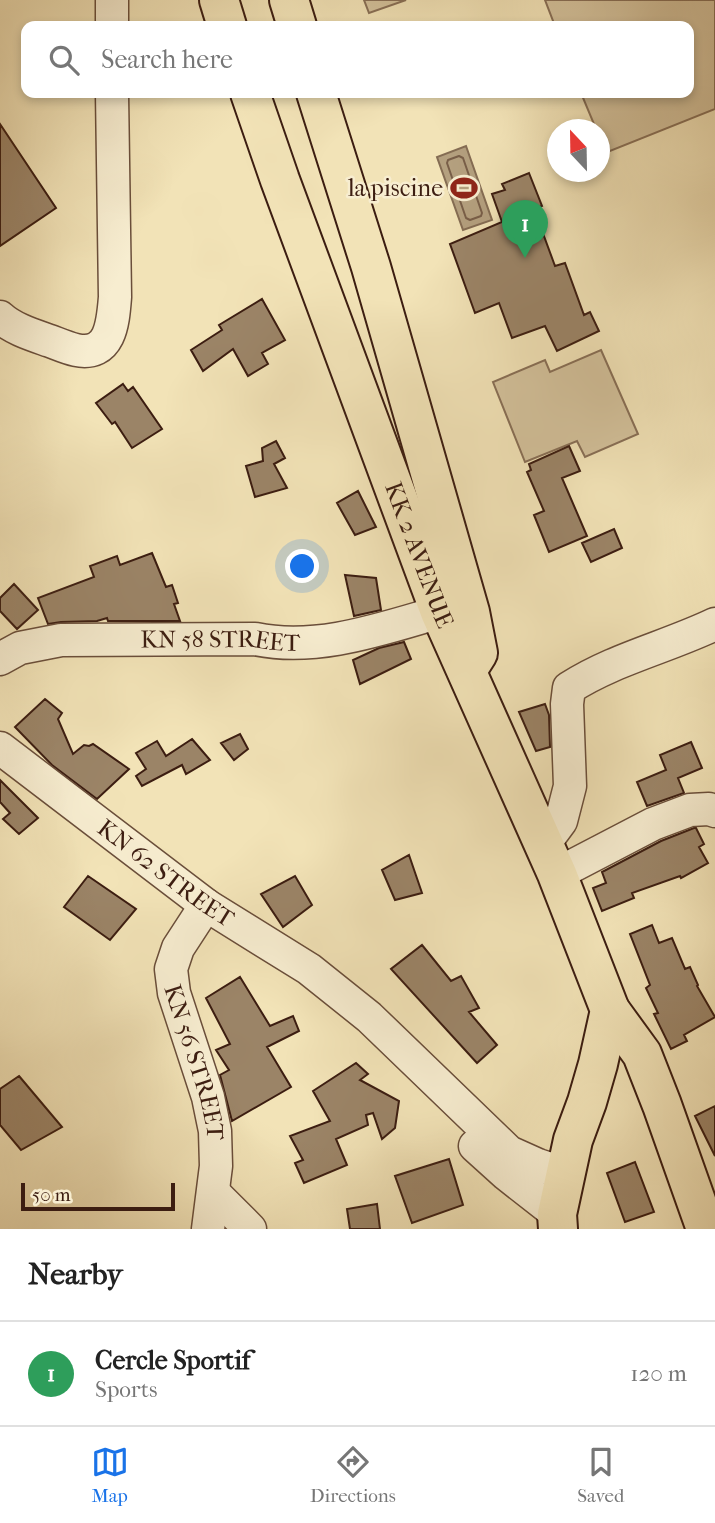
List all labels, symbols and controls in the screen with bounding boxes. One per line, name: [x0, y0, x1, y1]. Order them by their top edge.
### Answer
search box: [21, 21, 694, 98]
icon: search: [45, 41, 83, 79]
text: Search here: [101, 44, 233, 75]
north arrow: [547, 119, 610, 182]
sports icon: la piscine: [449, 173, 479, 203]
place label: la piscine: [347, 174, 443, 202]
pin: 1: [502, 200, 548, 258]
street label: KK 2 AVENUE: [379, 478, 459, 632]
your location: [285, 549, 319, 583]
street label: KN 58 STREET: [140, 625, 301, 657]
street label: KN 62 STREET: [92, 814, 240, 933]
street label: KN 56 STREET: [158, 981, 229, 1141]
scale bar: [21, 1180, 175, 1212]
text: 50 m: [32, 1184, 71, 1206]
text: Nearby: [28, 1257, 123, 1292]
text: Cercle Sportif: [95, 1345, 250, 1376]
text: 1: [47, 1360, 55, 1387]
text: 120 m: [630, 1360, 687, 1387]
text: Sports: [95, 1376, 157, 1403]
tab: Map: [91, 1443, 129, 1507]
tab: Directions: [310, 1443, 396, 1507]
tab: Saved: [577, 1443, 624, 1507]

